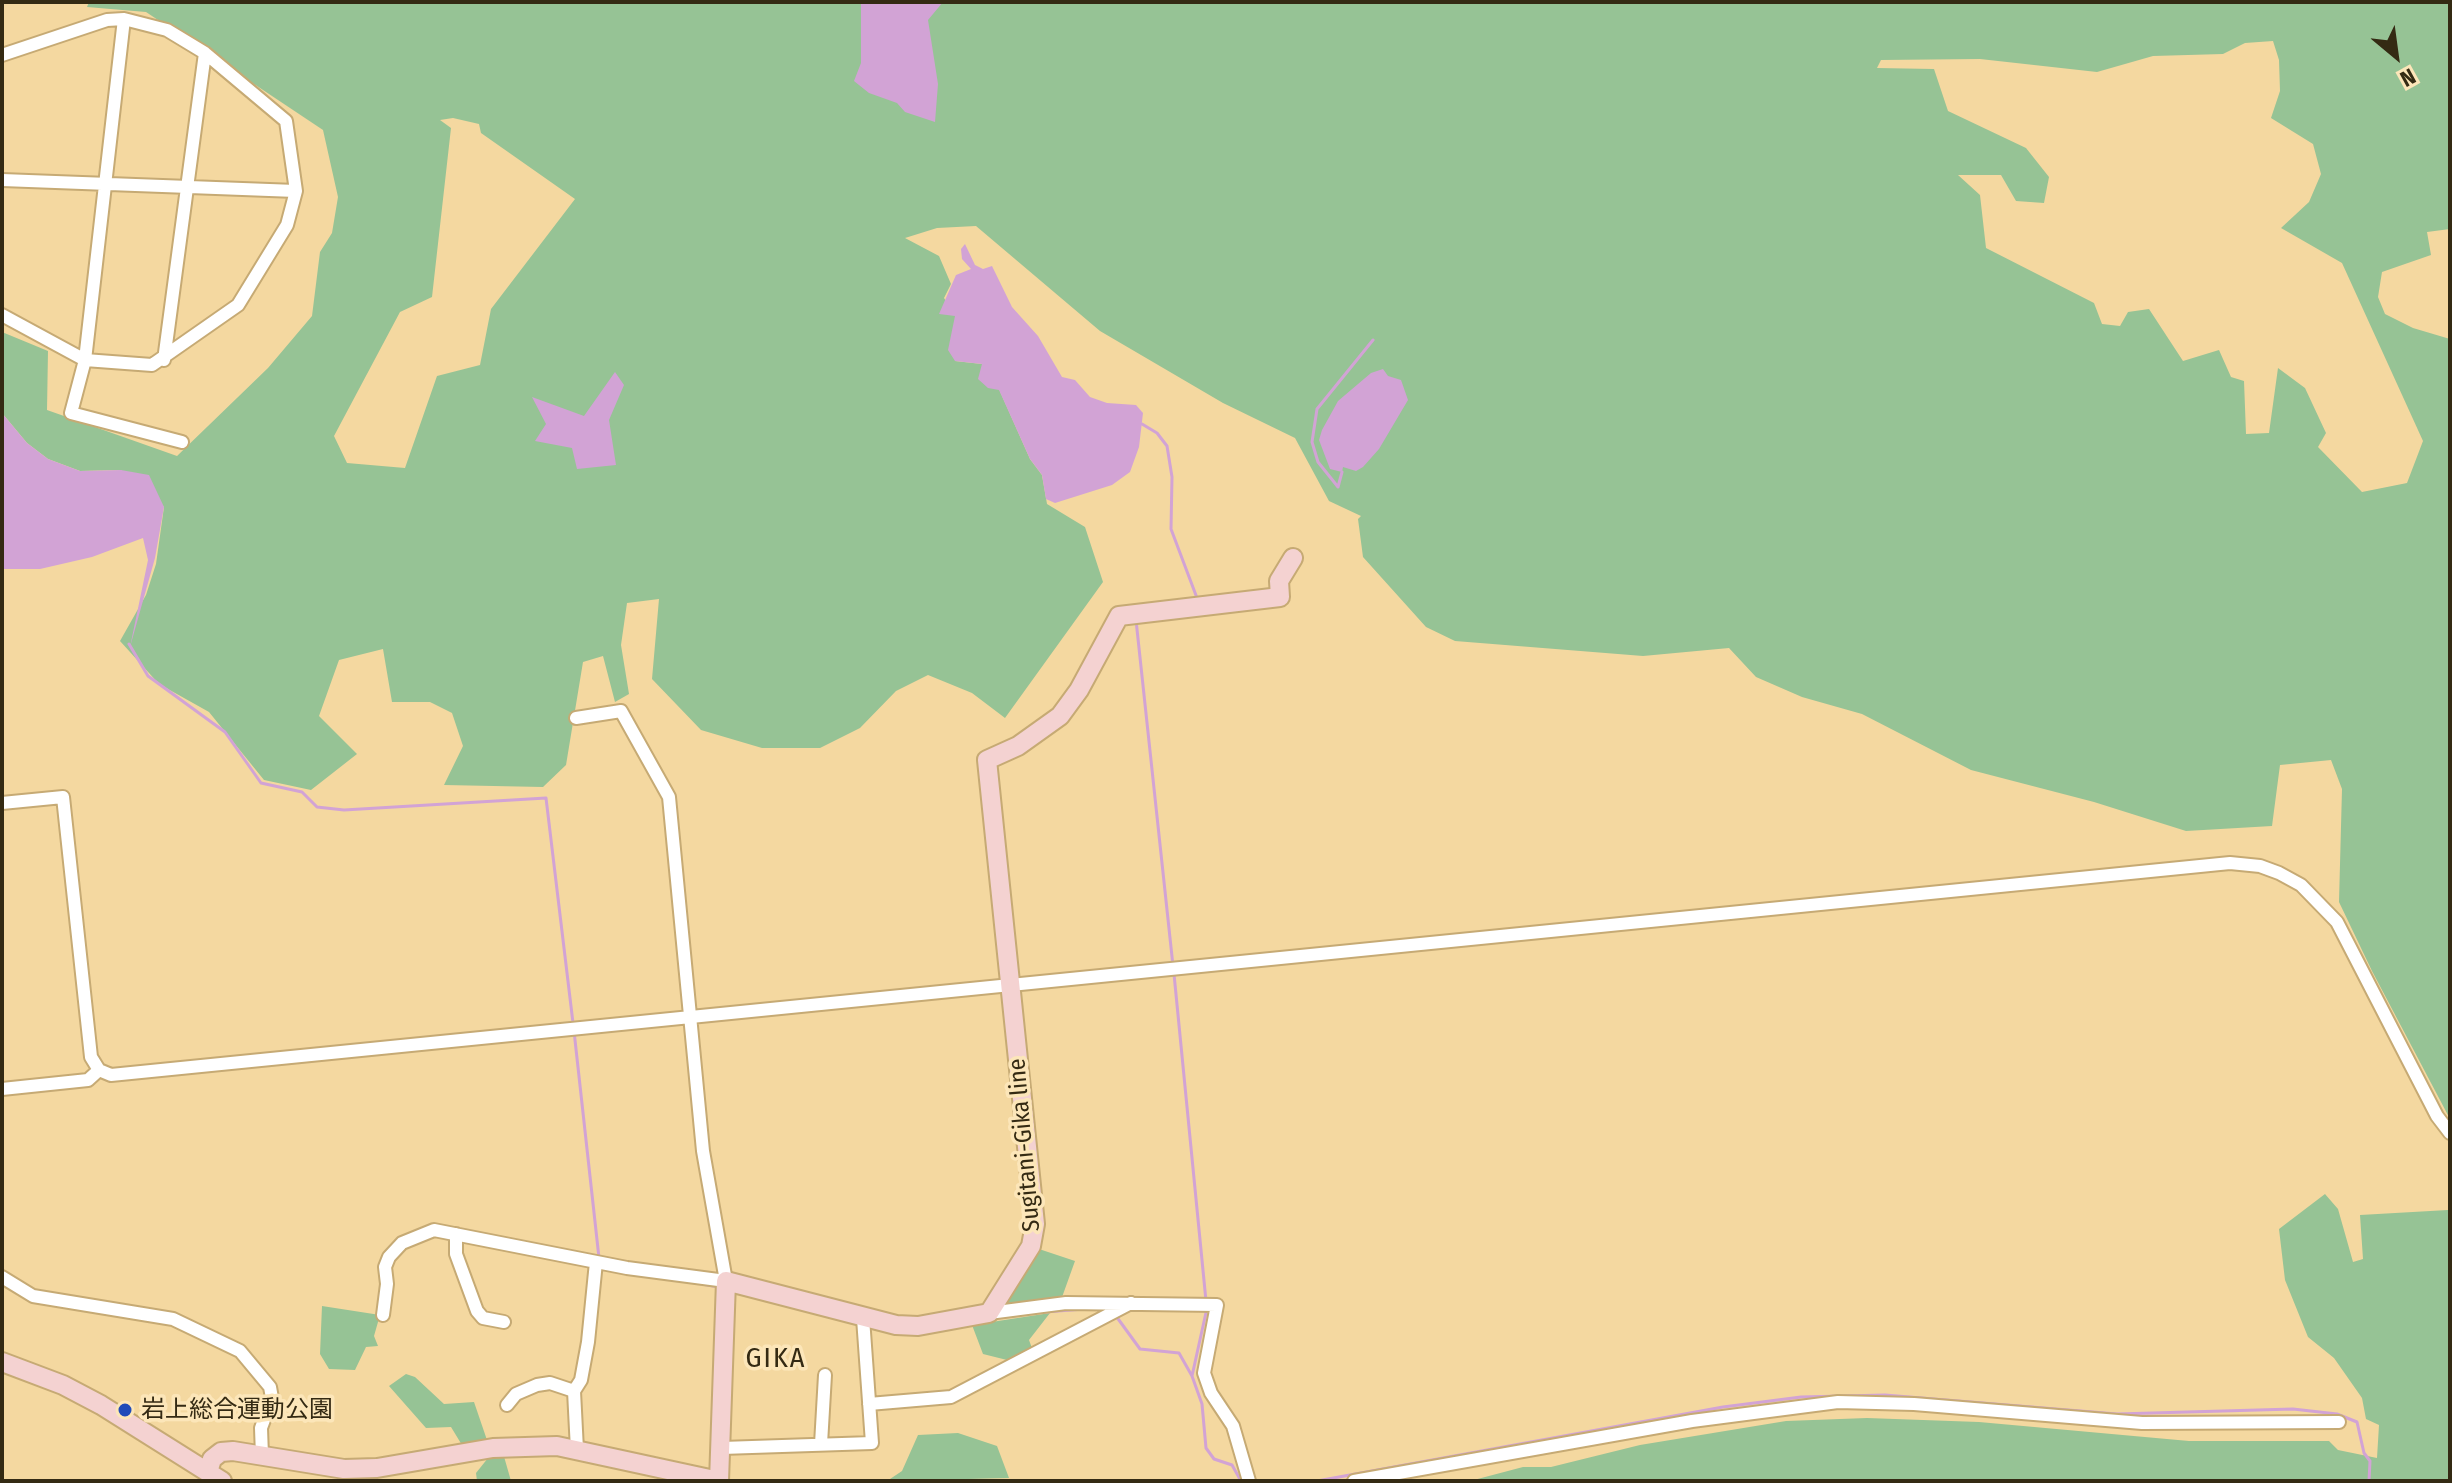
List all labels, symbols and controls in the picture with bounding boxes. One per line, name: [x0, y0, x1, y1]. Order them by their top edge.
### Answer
north arrow: [2356, 16, 2436, 96]
text: N: [2396, 62, 2420, 92]
street label: Sugitani-Gika line: [1003, 1057, 1047, 1233]
district label: GIKA: [746, 1342, 806, 1376]
place label: 岩上総合運動公園: [141, 1396, 333, 1424]
marker: 岩上総合運動公園: [116, 1401, 134, 1419]

